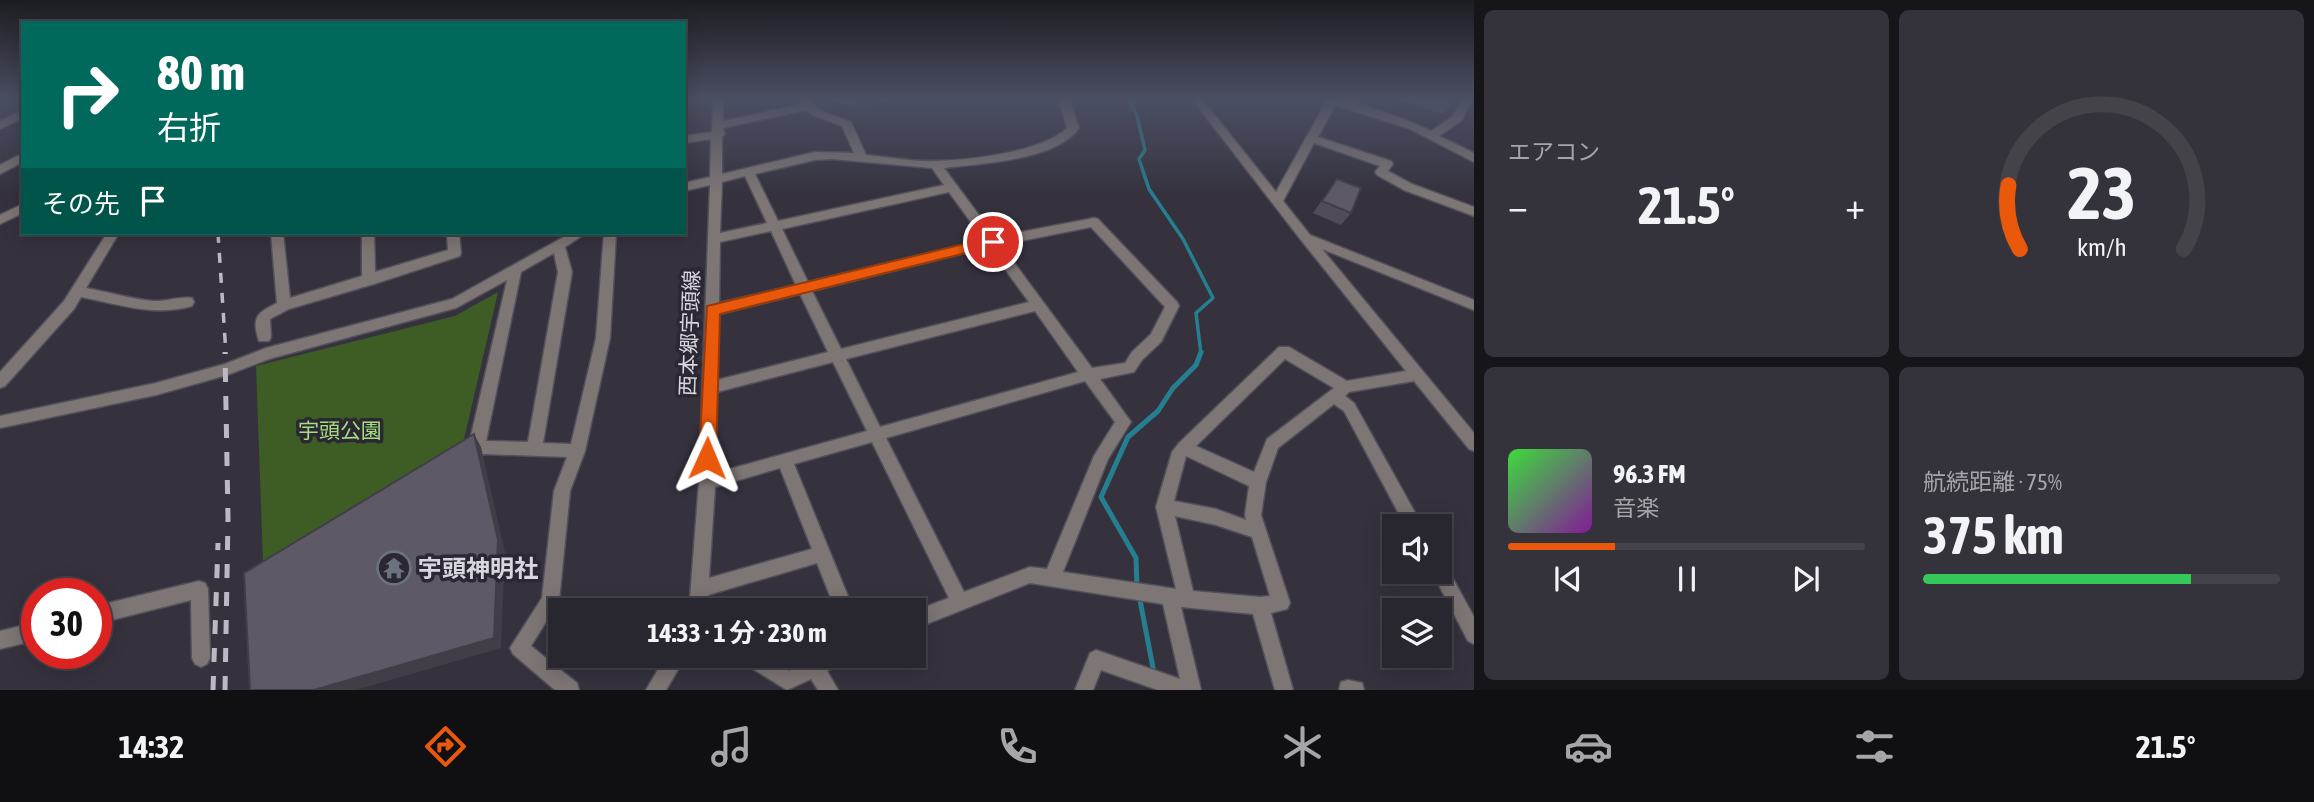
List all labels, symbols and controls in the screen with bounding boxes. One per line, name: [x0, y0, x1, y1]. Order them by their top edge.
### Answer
text: 80 m: [157, 44, 245, 100]
icon: right: [42, 49, 133, 140]
text: 右折: [157, 109, 221, 146]
text: エアコン: [1508, 139, 1600, 165]
text: 23: [2067, 152, 2136, 235]
text: 21.5°: [1638, 175, 1735, 235]
icon: arrive: [134, 182, 172, 220]
text: −: [1508, 184, 1528, 227]
text: +: [1845, 184, 1865, 227]
text: その先: [42, 189, 120, 219]
pin: [963, 212, 1023, 272]
icon: arrive: [974, 223, 1012, 261]
text: km/h: [2077, 233, 2126, 261]
street label: 西本郷宇頭線: [675, 270, 703, 396]
park label: 宇頭公園: [298, 418, 382, 442]
position arrow: [670, 421, 744, 495]
text: 96.3 FM: [1613, 459, 1686, 489]
text: 航続距離 · 75%: [1923, 469, 2062, 495]
text: 音楽: [1613, 495, 1659, 521]
text: 375 km: [1923, 505, 2064, 565]
map controls: [1382, 514, 1452, 668]
button: sound: [1382, 514, 1452, 584]
temple icon: 宇頭神明社: [375, 549, 413, 587]
place label: 宇頭神明社: [418, 555, 538, 582]
icon: previous: [1549, 560, 1587, 598]
icon: pause: [1668, 560, 1706, 598]
icon: next: [1787, 560, 1825, 598]
speed limit sign: 30: [21, 578, 112, 669]
button: layers: [1382, 598, 1452, 668]
text: 14:33 · 1 分 · 230 m: [647, 618, 827, 648]
icon: directions: [421, 722, 470, 771]
icon: music: [707, 722, 756, 771]
icon: phone: [993, 722, 1042, 771]
icon: climate: [1278, 722, 1327, 771]
icon: car: [1564, 722, 1613, 771]
icon: filters: [1850, 722, 1899, 771]
text: 14:32: [118, 728, 184, 765]
text: 21.5°: [2136, 728, 2195, 765]

